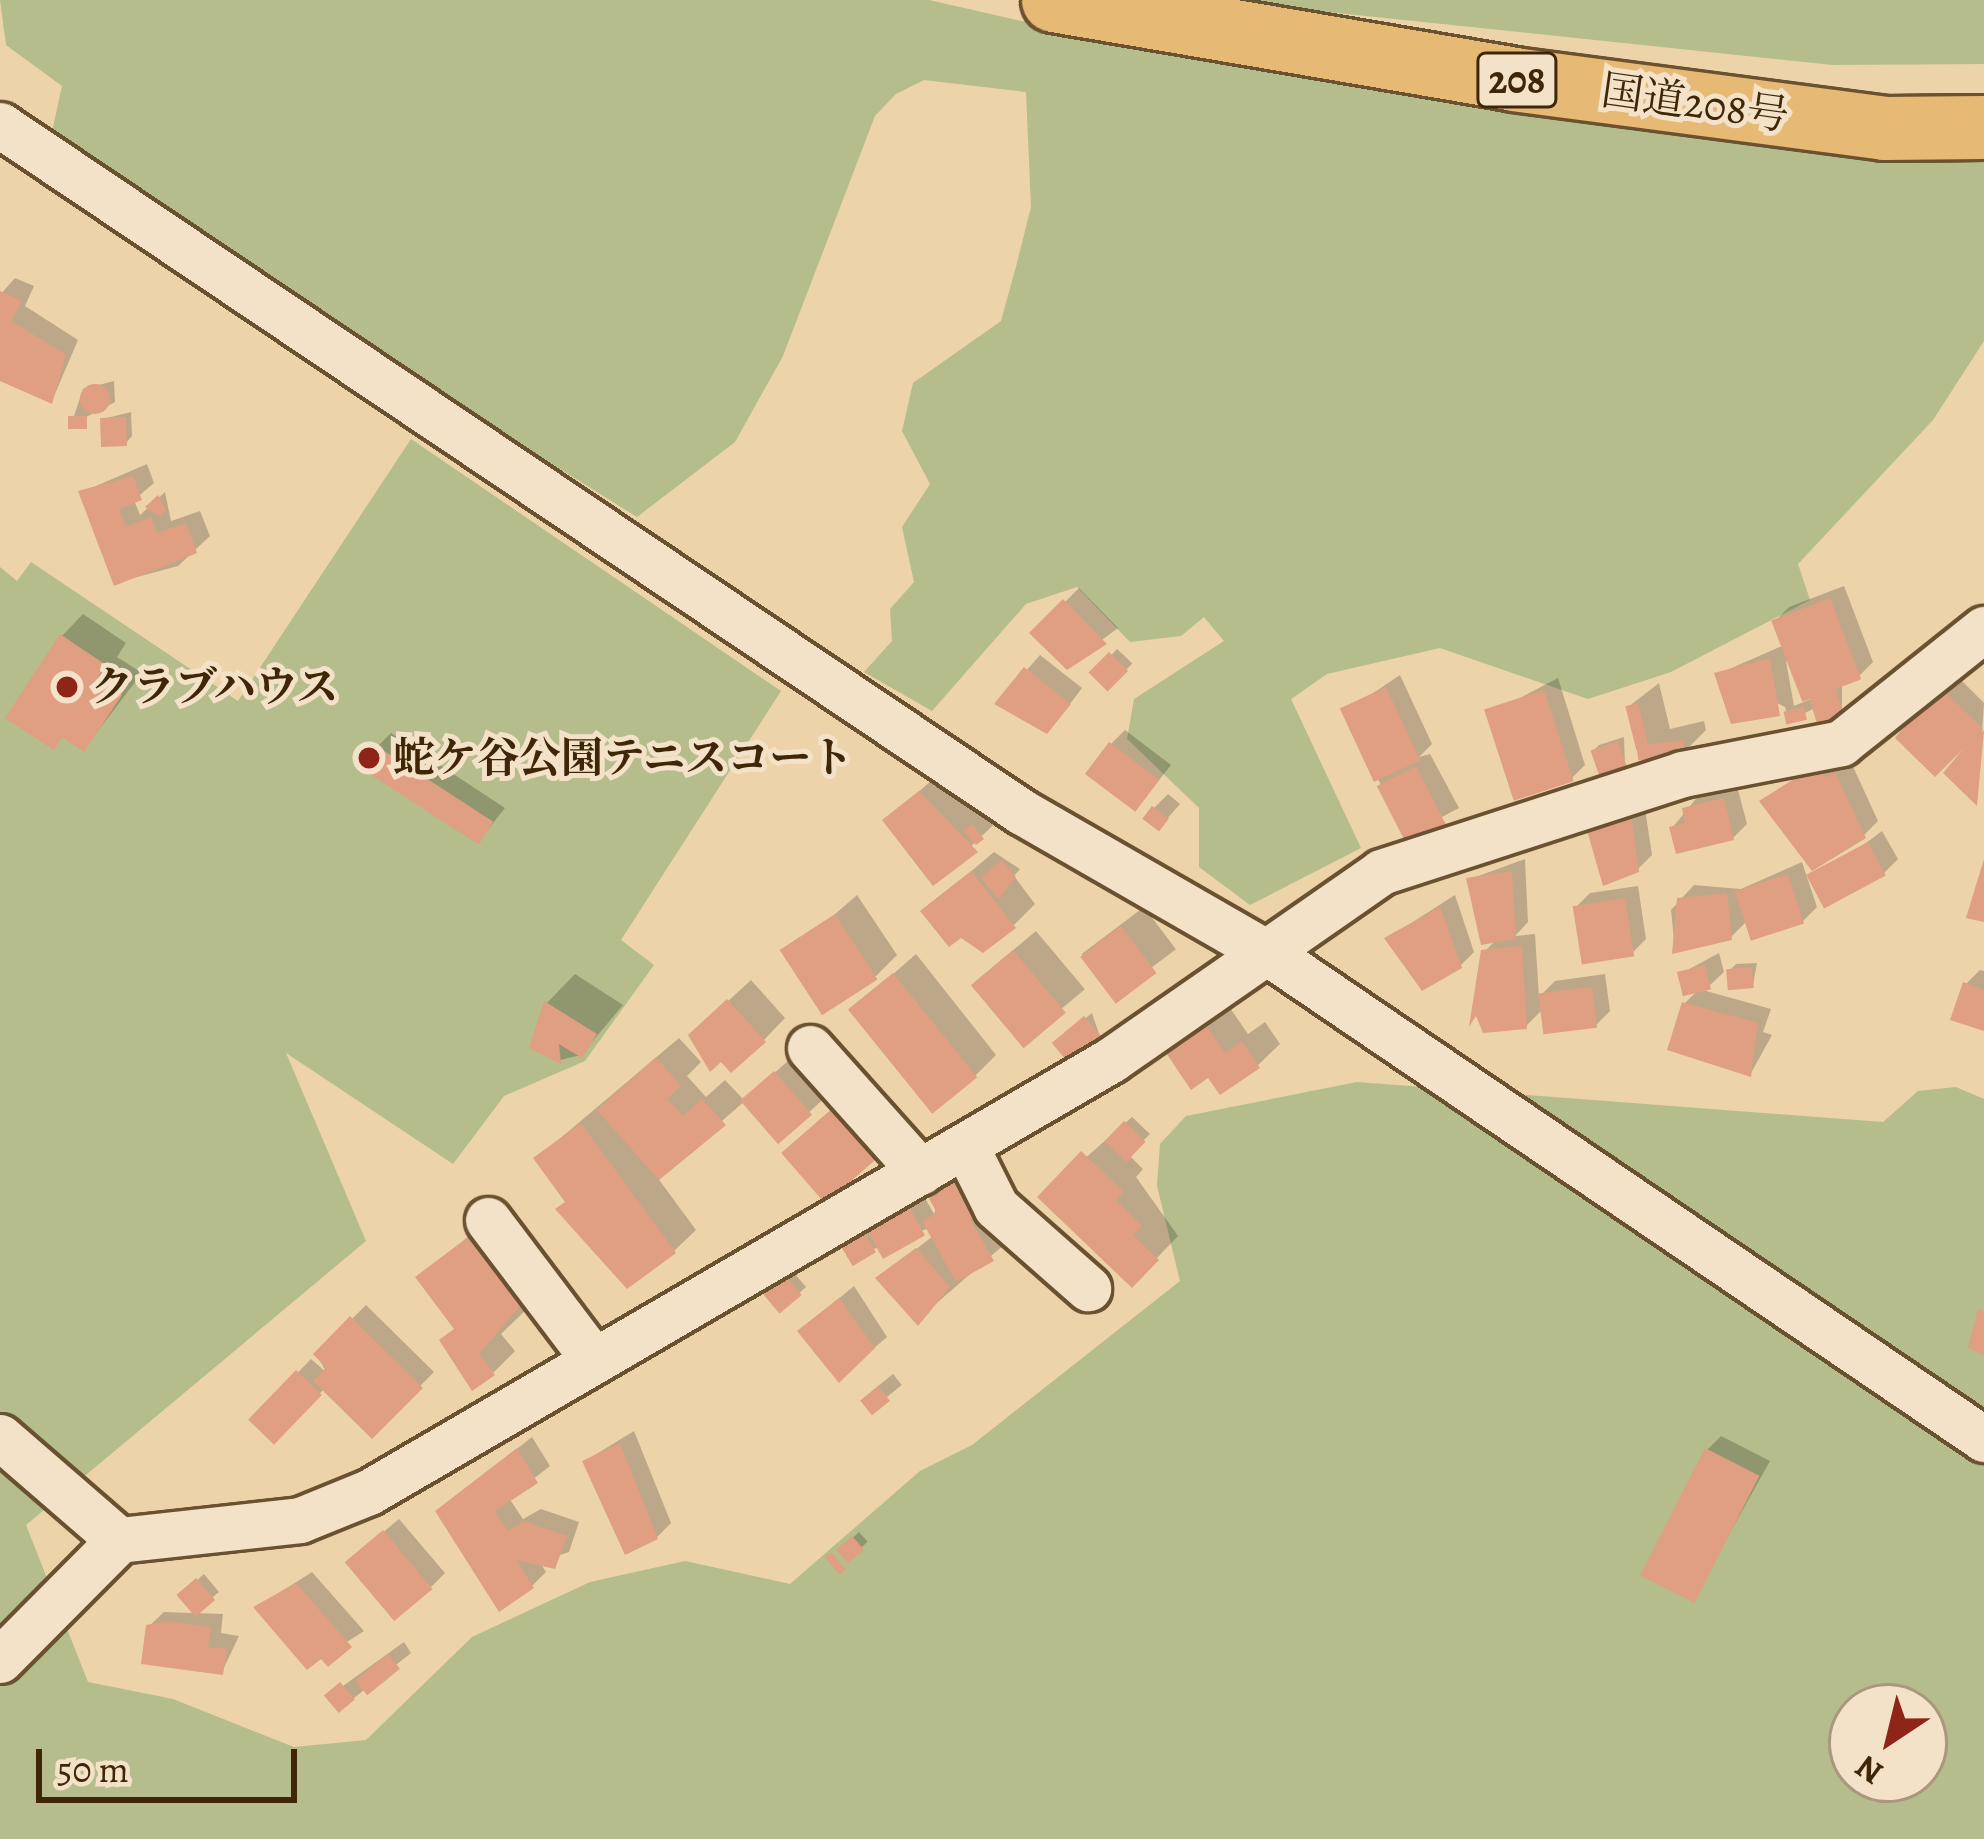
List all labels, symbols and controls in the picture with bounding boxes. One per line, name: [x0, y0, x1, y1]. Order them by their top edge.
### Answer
road number: 208: [1475, 47, 1559, 113]
street label: 国道208号: [1598, 65, 1792, 141]
place label: クラブハウス: [91, 662, 343, 712]
marker: クラブハウス: [54, 674, 80, 700]
place label: 蛇ケ谷公園テニスコート: [393, 733, 855, 783]
marker: 蛇ケ谷公園テニスコート: [356, 745, 382, 771]
north arrow: [1828, 1683, 1948, 1803]
scale bar: [42, 1725, 303, 1799]
text: 50 m: [57, 1745, 129, 1794]
text: N: [1846, 1745, 1892, 1796]

